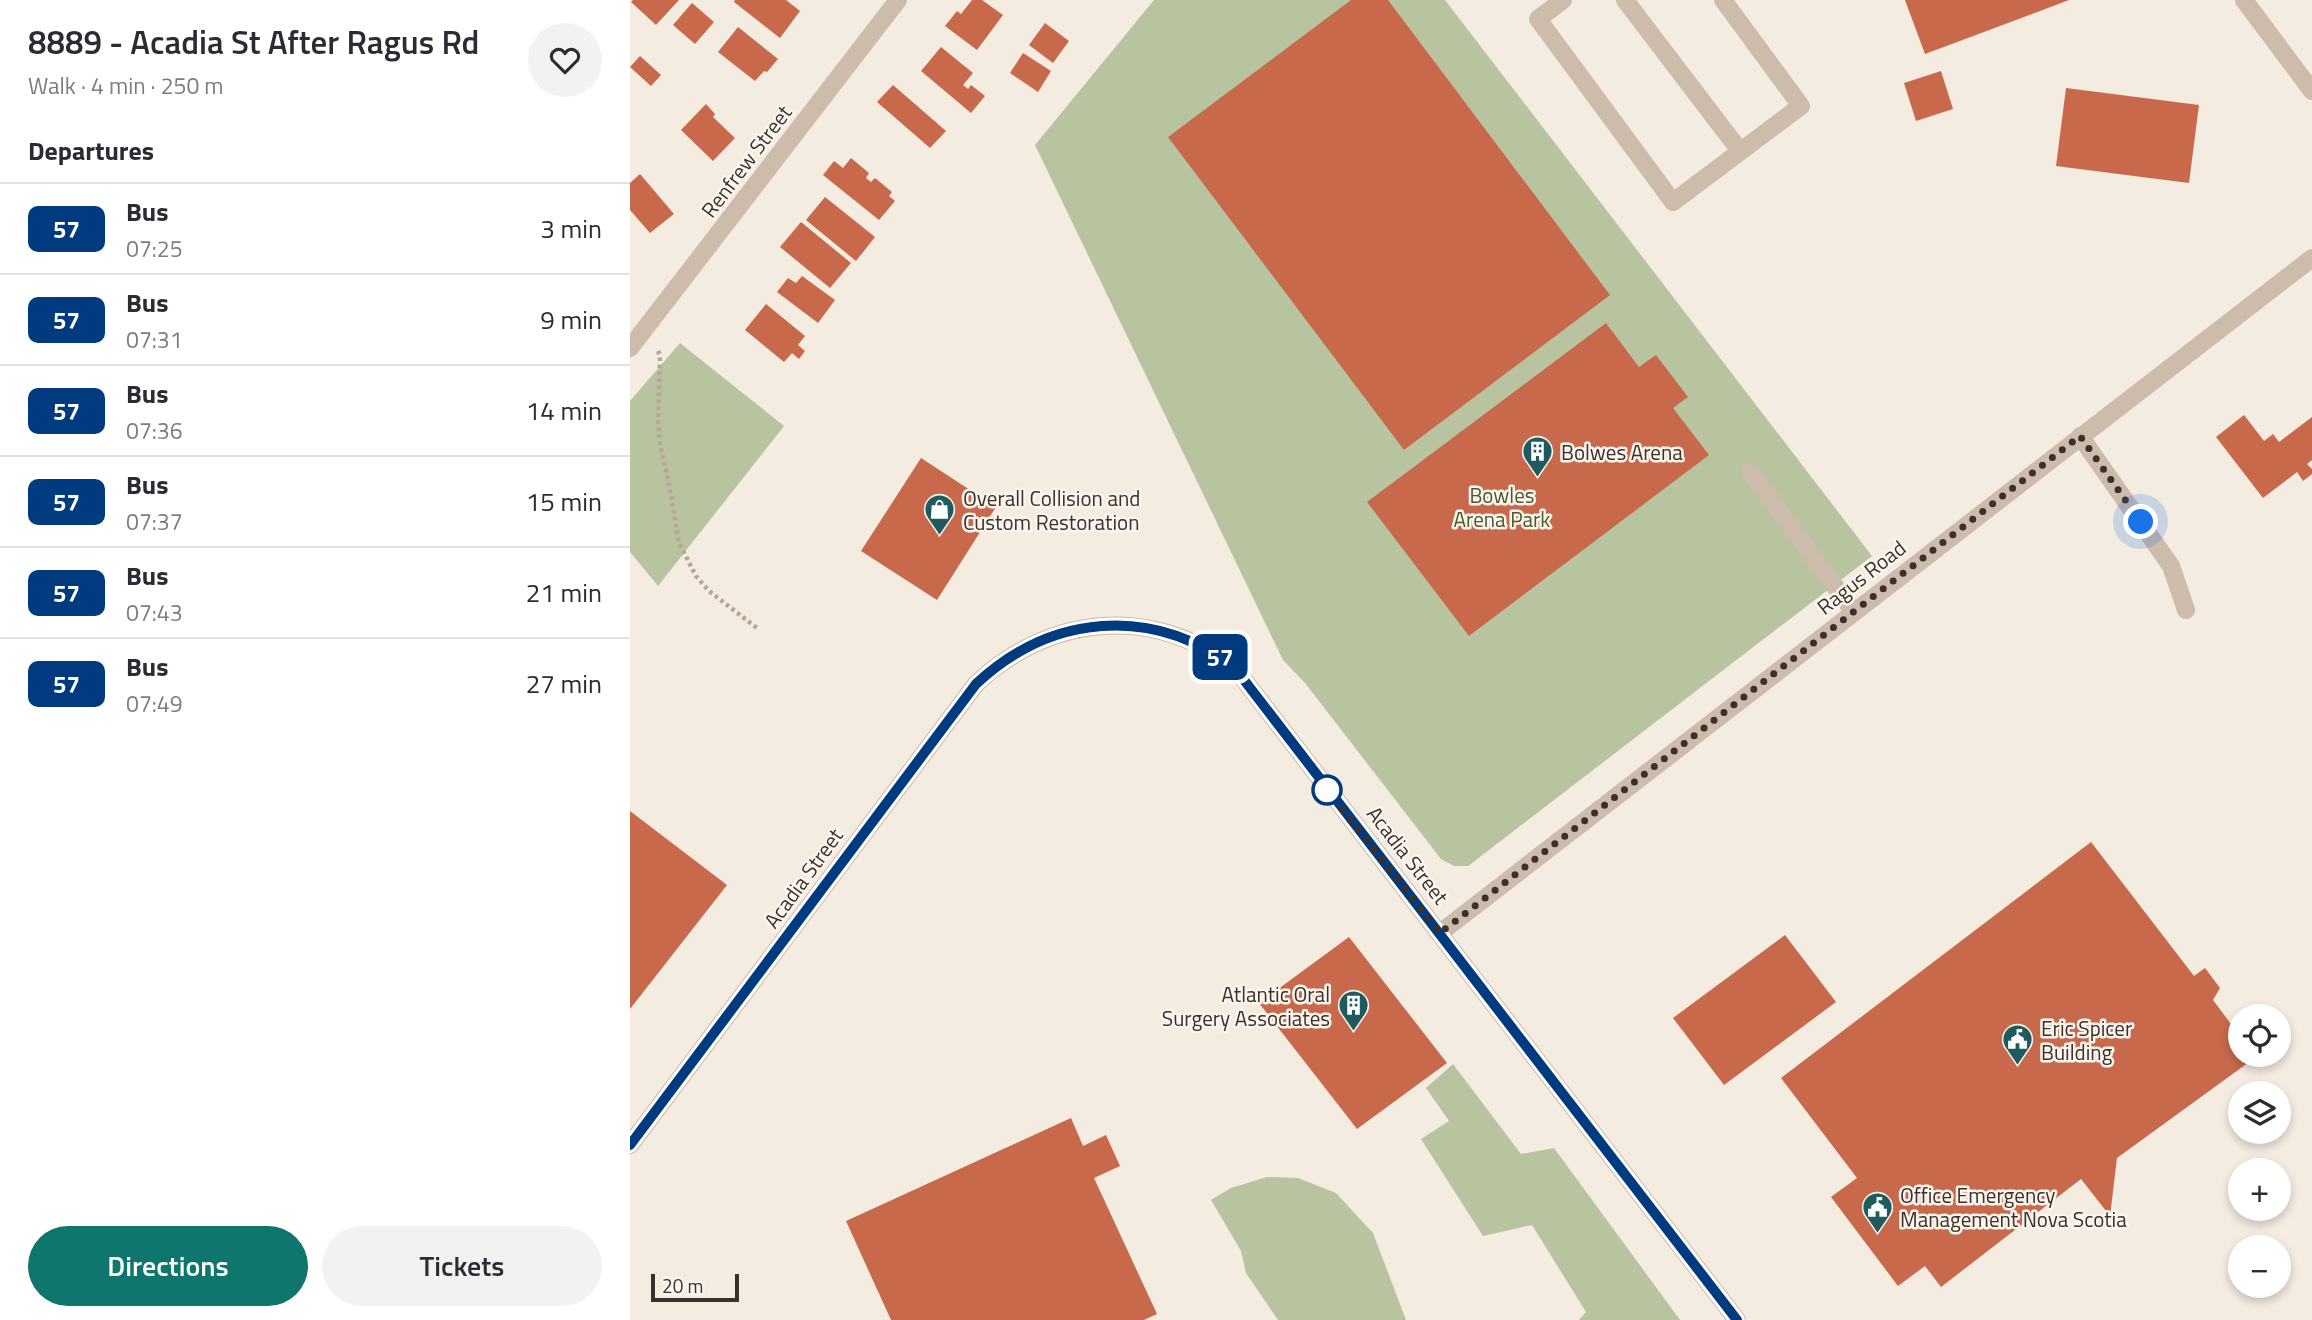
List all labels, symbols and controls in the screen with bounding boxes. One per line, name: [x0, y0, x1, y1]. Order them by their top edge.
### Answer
text: 8889 - Acadia St After Ragus Rd: [28, 17, 479, 67]
button: heart: [528, 23, 602, 97]
text: Walk · 4 min · 250 m: [28, 68, 224, 103]
street label: Renfrew Street: [693, 97, 799, 224]
text: Departures: [28, 131, 154, 170]
text: Bus: [126, 192, 168, 231]
text: 3 min: [540, 209, 602, 248]
text: 57: [53, 211, 80, 247]
text: 07:25: [126, 231, 183, 266]
text: Bus: [126, 283, 168, 322]
text: 9 min: [540, 300, 602, 339]
text: 57: [53, 302, 80, 338]
text: 07:31: [126, 322, 183, 357]
text: Bus: [126, 374, 168, 413]
text: 14 min: [526, 391, 602, 430]
text: 57: [53, 393, 80, 429]
text: 07:36: [126, 413, 183, 448]
building icon: Bolwes Arena: [1521, 435, 1555, 479]
place label: Bolwes Arena: [1561, 436, 1683, 468]
text: Bus: [126, 465, 168, 504]
park label: Bowles Arena Park: [1454, 479, 1550, 535]
text: 15 min: [526, 482, 602, 521]
place label: Overall Collision and Custom Restoration: [963, 482, 1140, 538]
text: 57: [53, 484, 80, 520]
shop icon: Overall Collision and Custom Restoration: [923, 493, 957, 537]
text: 07:37: [126, 504, 183, 539]
your location: [2123, 504, 2158, 539]
street label: Ragus Road: [1810, 532, 1912, 622]
text: Bus: [126, 556, 168, 595]
text: 21 min: [526, 573, 602, 612]
text: 57: [53, 575, 80, 611]
text: 07:43: [126, 595, 183, 630]
line badge: 57: [1188, 634, 1252, 680]
text: 57: [1207, 639, 1233, 675]
text: Bus: [126, 647, 168, 686]
text: 27 min: [526, 664, 602, 703]
text: 57: [53, 666, 80, 702]
text: 07:49: [126, 686, 183, 721]
unlabelled marker: [1312, 775, 1342, 805]
street label: Acadia Street: [1359, 799, 1457, 911]
street label: Acadia Street: [756, 821, 851, 935]
place label: Atlantic Oral Surgery Associates: [1162, 978, 1330, 1034]
building icon: Atlantic Oral Surgery Associates: [1336, 989, 1370, 1033]
map controls: [2228, 1004, 2291, 1298]
button: locate: [2228, 1004, 2291, 1067]
place label: Eric Spicer Building: [2041, 1012, 2132, 1068]
public building icon: Eric Spicer Building: [2001, 1023, 2035, 1067]
button: layers: [2228, 1081, 2291, 1144]
button: +: [2228, 1158, 2291, 1221]
place label: Office Emergency Management Nova Scotia: [1900, 1179, 2127, 1235]
public building icon: Office Emergency Management Nova Scotia: [1860, 1190, 1894, 1234]
button: Directions: [28, 1226, 308, 1306]
button: Tickets: [322, 1226, 602, 1306]
button: −: [2228, 1235, 2291, 1298]
scale bar: [651, 1271, 738, 1303]
text: 20 m: [662, 1271, 703, 1300]

